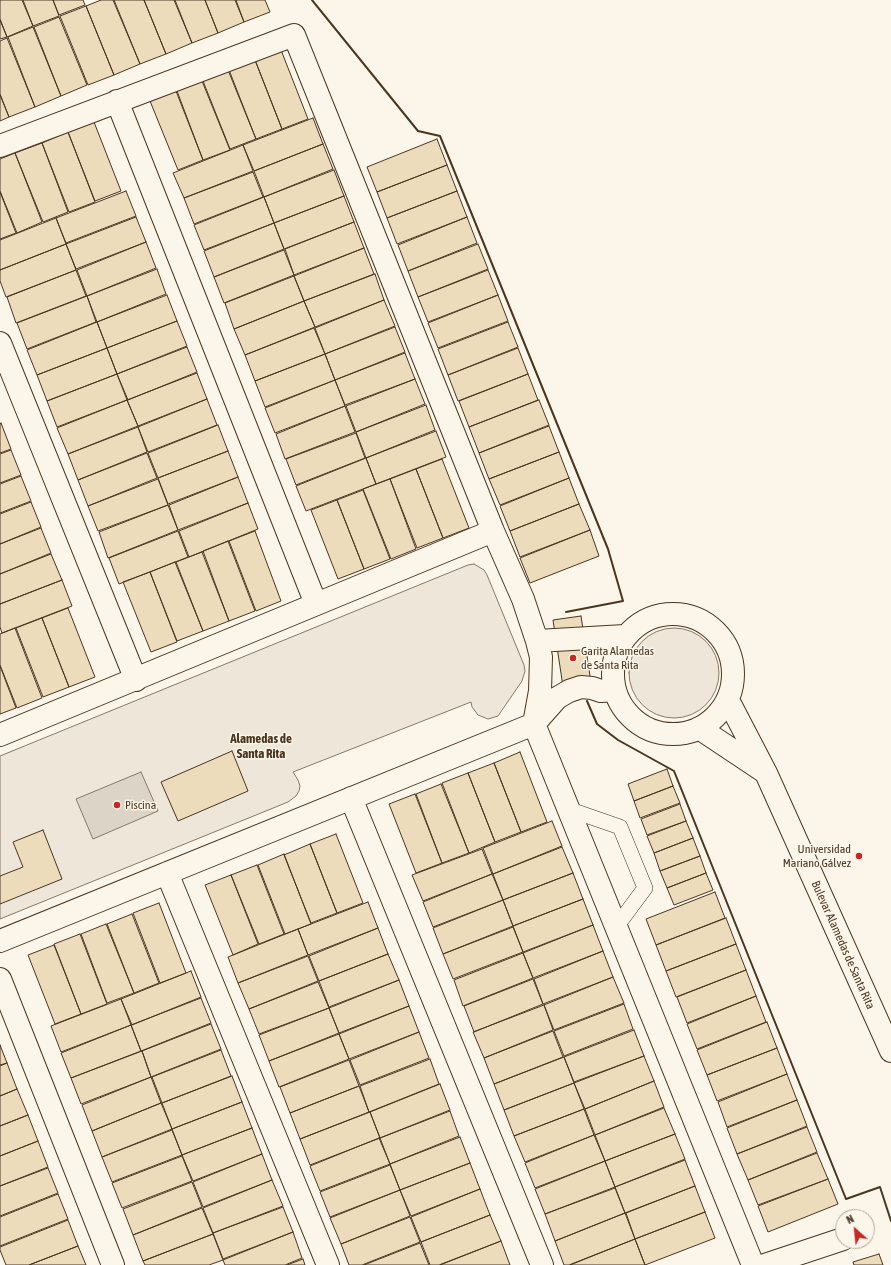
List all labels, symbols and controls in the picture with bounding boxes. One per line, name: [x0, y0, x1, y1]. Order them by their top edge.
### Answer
place label: Garita Alamedas de Santa Rita: [581, 644, 654, 672]
marker: Garita Alamedas de Santa Rita: [568, 653, 578, 663]
district label: Alamedas de Santa Rita: [230, 731, 292, 762]
place label: Piscina: [125, 798, 156, 812]
marker: Piscina: [112, 800, 122, 810]
place label: Universidad Mariano Gálvez: [783, 842, 851, 870]
marker: Universidad Mariano Gálvez: [854, 851, 864, 861]
street label: Bulevar Alamedas de Santa Rita: [808, 879, 878, 1011]
north arrow: [835, 1209, 875, 1249]
text: N: [844, 1212, 856, 1226]

